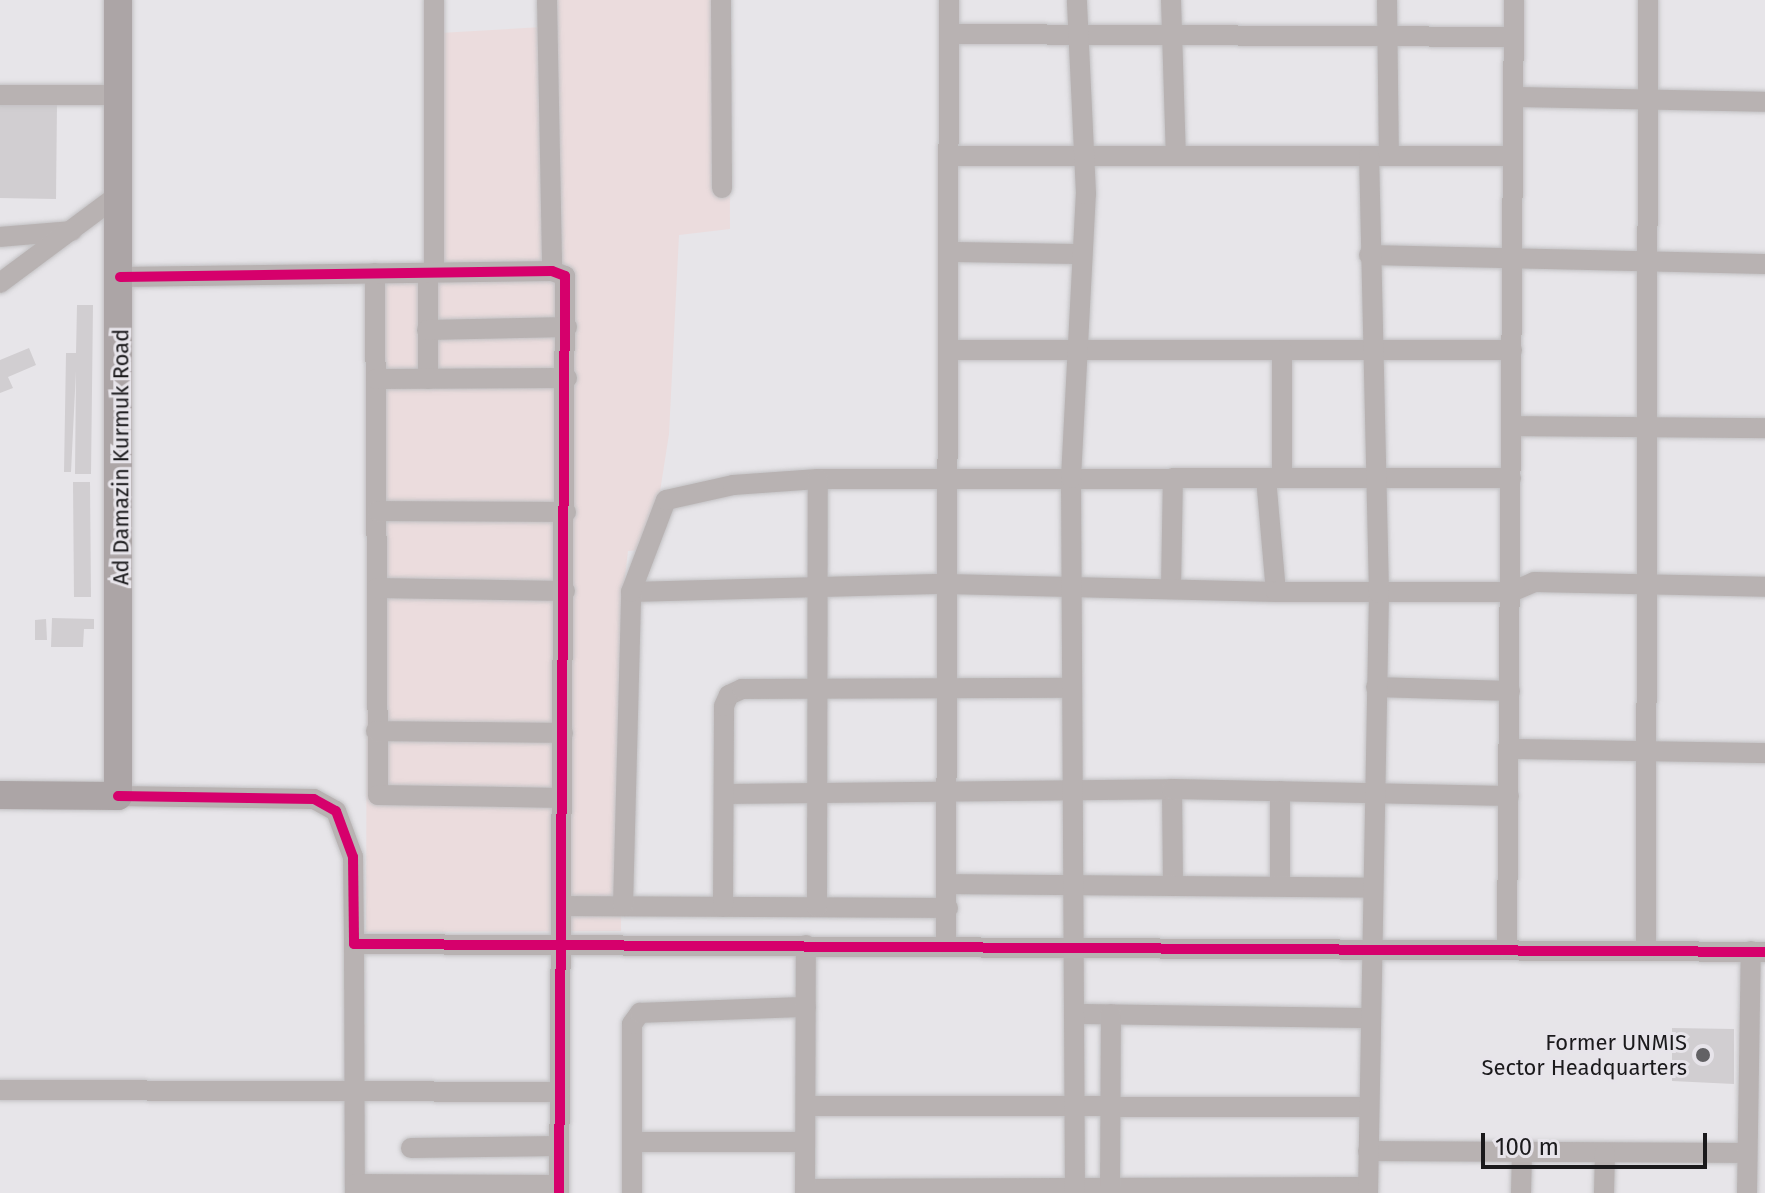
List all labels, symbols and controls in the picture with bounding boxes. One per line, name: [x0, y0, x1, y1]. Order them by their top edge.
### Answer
street label: Ad Damazin Kurmuk Road: [108, 329, 134, 585]
place label: Former UNMIS Sector Headquarters: [1481, 1029, 1687, 1080]
marker: Former UNMIS Sector Headquarters: [1694, 1046, 1712, 1064]
scale bar: [1485, 1117, 1711, 1167]
text: 100 m: [1495, 1133, 1559, 1161]

